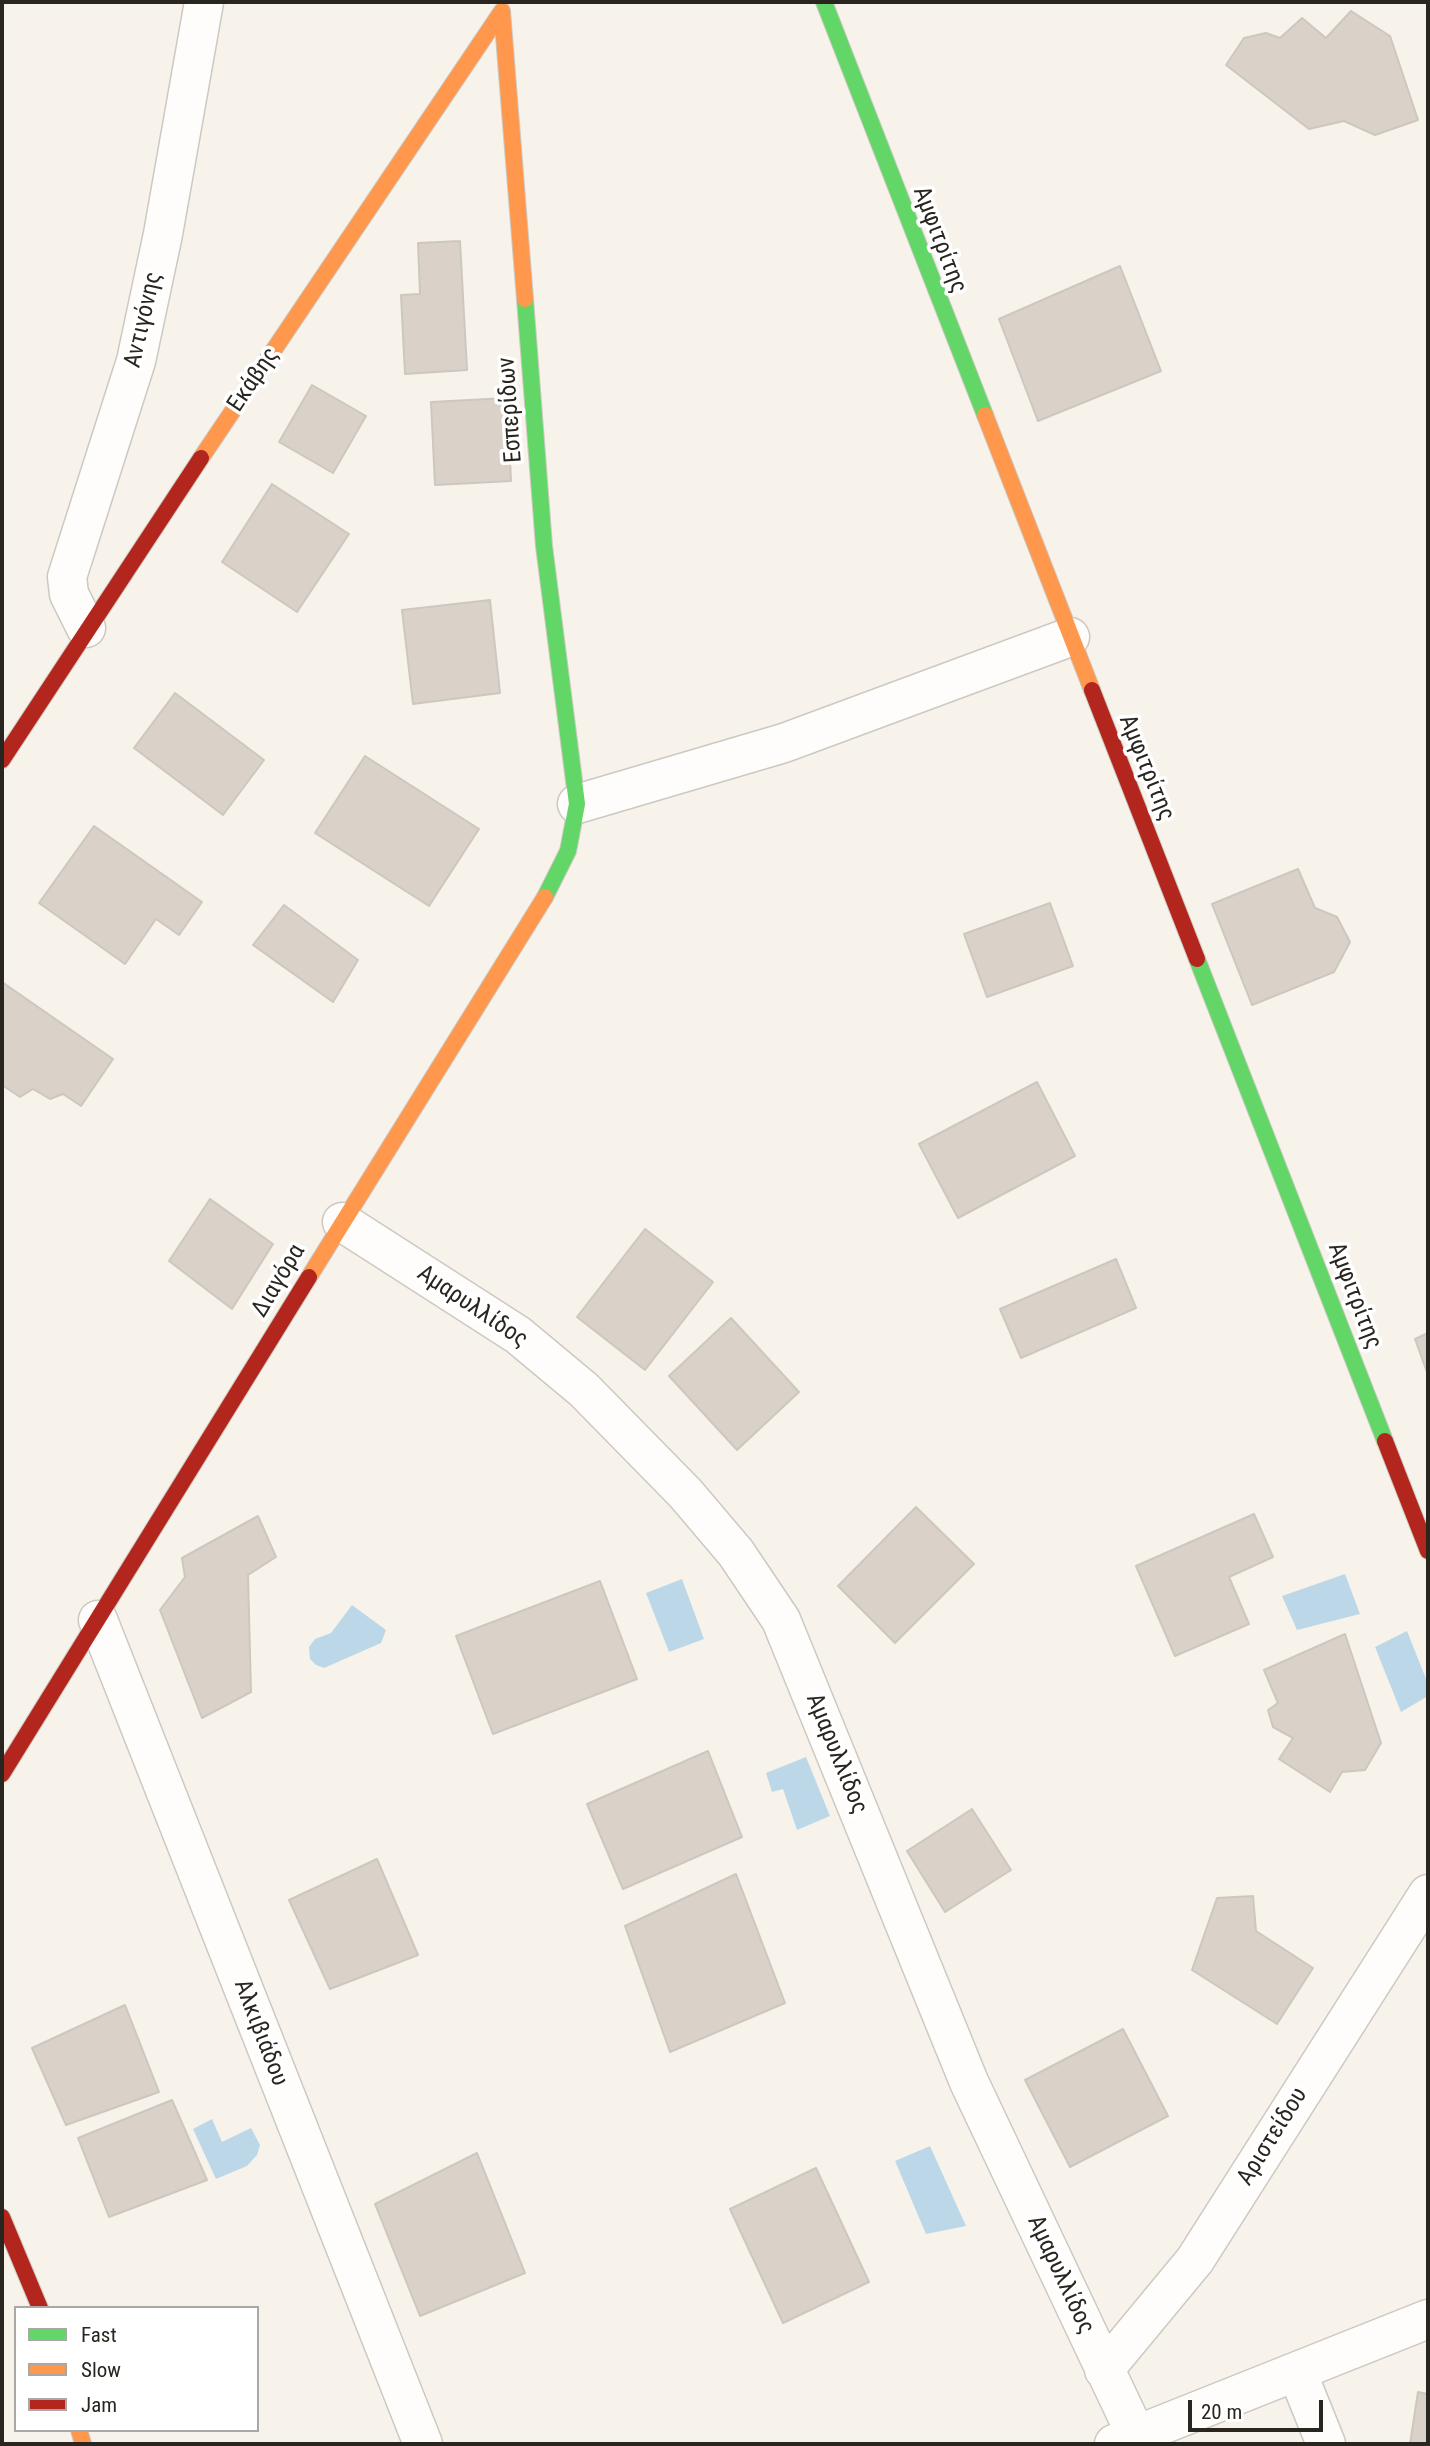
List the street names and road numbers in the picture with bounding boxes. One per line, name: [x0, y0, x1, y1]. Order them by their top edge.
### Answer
street label: Αμφιτρίτης: [906, 183, 972, 297]
street label: Αντιγόνης: [119, 269, 169, 371]
street label: Εκάβης: [222, 342, 286, 418]
street label: Εσπερίδων: [493, 356, 529, 464]
street label: Αμφιτρίτης: [1112, 711, 1180, 825]
street label: Διαγόρα: [246, 1239, 312, 1323]
street label: Αμφιτρίτης: [1321, 1239, 1387, 1353]
street label: Αμαρυλλίδος: [411, 1259, 533, 1355]
street label: Αμαρυλλίδος: [799, 1690, 873, 1818]
street label: Αλκιβιάδου: [227, 1976, 293, 2090]
street label: Αριστείδου: [1232, 2083, 1314, 2191]
street label: Αμαρυλλίδος: [1020, 2211, 1100, 2339]

